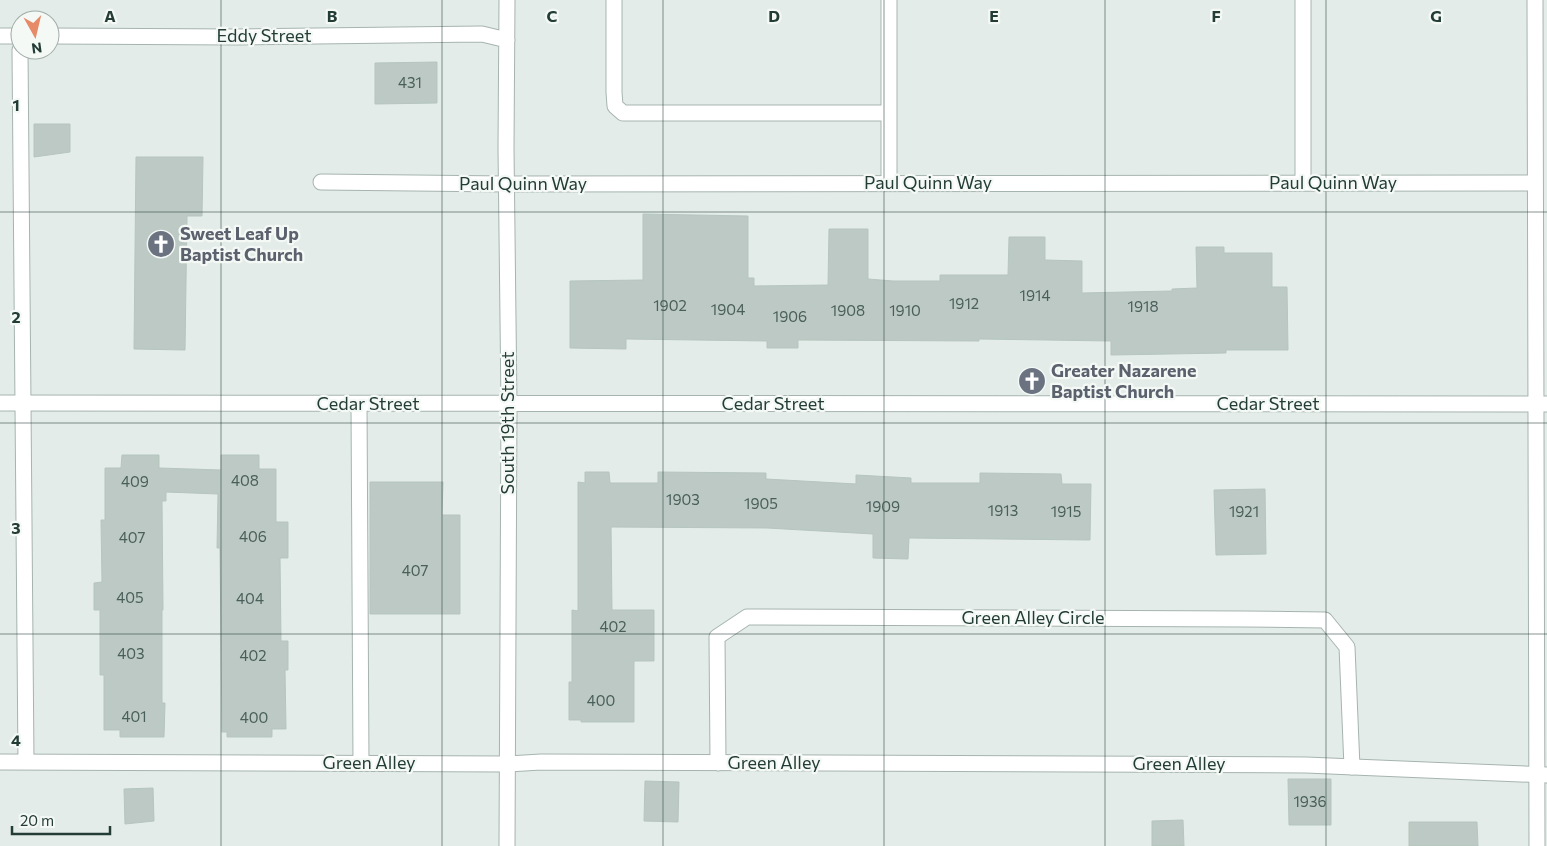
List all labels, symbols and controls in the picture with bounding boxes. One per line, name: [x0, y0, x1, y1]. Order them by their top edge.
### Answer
text: A: [104, 6, 116, 25]
text: B: [327, 6, 338, 25]
text: C: [547, 6, 558, 25]
text: D: [768, 6, 780, 25]
text: E: [989, 6, 999, 25]
text: F: [1211, 6, 1221, 25]
text: G: [1430, 6, 1442, 25]
north arrow: [10, 10, 60, 60]
street label: Eddy Street: [216, 24, 312, 46]
text: N: [30, 39, 43, 58]
house number: 431: [398, 73, 422, 91]
text: 1: [12, 95, 20, 114]
street label: Paul Quinn Way: [864, 171, 992, 193]
street label: Paul Quinn Way: [1269, 171, 1397, 193]
street label: Paul Quinn Way: [459, 172, 587, 194]
place label: Sweet Leaf Up Baptist Church: [180, 222, 303, 265]
church icon: Sweet Leaf Up Baptist Church: [146, 229, 176, 259]
house number: 1914: [1020, 286, 1050, 304]
house number: 1912: [949, 294, 979, 312]
house number: 1902: [653, 296, 687, 314]
house number: 1918: [1127, 297, 1159, 315]
house number: 1904: [711, 300, 745, 318]
house number: 1908: [831, 301, 865, 319]
house number: 1910: [889, 301, 921, 319]
text: 2: [11, 307, 21, 326]
house number: 1906: [773, 307, 807, 325]
street label: South 19th Street: [496, 351, 518, 495]
place label: Greater Nazarene Baptist Church: [1051, 359, 1196, 402]
church icon: Greater Nazarene Baptist Church: [1017, 366, 1047, 396]
street label: Cedar Street: [316, 392, 420, 414]
street label: Cedar Street: [721, 392, 825, 414]
street label: Cedar Street: [1216, 392, 1320, 414]
house number: 408: [231, 471, 259, 489]
house number: 409: [121, 472, 149, 490]
house number: 1903: [666, 490, 700, 508]
house number: 1905: [744, 494, 778, 512]
house number: 1909: [866, 497, 900, 515]
house number: 1913: [988, 501, 1018, 519]
house number: 1915: [1051, 502, 1081, 520]
house number: 1921: [1229, 502, 1259, 520]
text: 3: [11, 518, 21, 537]
house number: 406: [239, 527, 267, 545]
house number: 407: [119, 528, 145, 546]
house number: 407: [402, 561, 428, 579]
house number: 405: [116, 588, 144, 606]
house number: 404: [236, 589, 264, 607]
street label: Green Alley Circle: [961, 606, 1105, 628]
house number: 402: [599, 617, 627, 635]
house number: 403: [117, 644, 145, 662]
house number: 402: [239, 646, 267, 664]
house number: 400: [587, 691, 615, 709]
house number: 401: [121, 707, 147, 725]
house number: 400: [240, 708, 268, 726]
text: 4: [11, 730, 21, 749]
street label: Green Alley: [323, 751, 415, 773]
street label: Green Alley: [728, 751, 820, 773]
street label: Green Alley: [1133, 752, 1225, 774]
house number: 1936: [1293, 792, 1327, 810]
scale bar: [12, 804, 110, 836]
text: 20 m: [20, 811, 54, 829]

